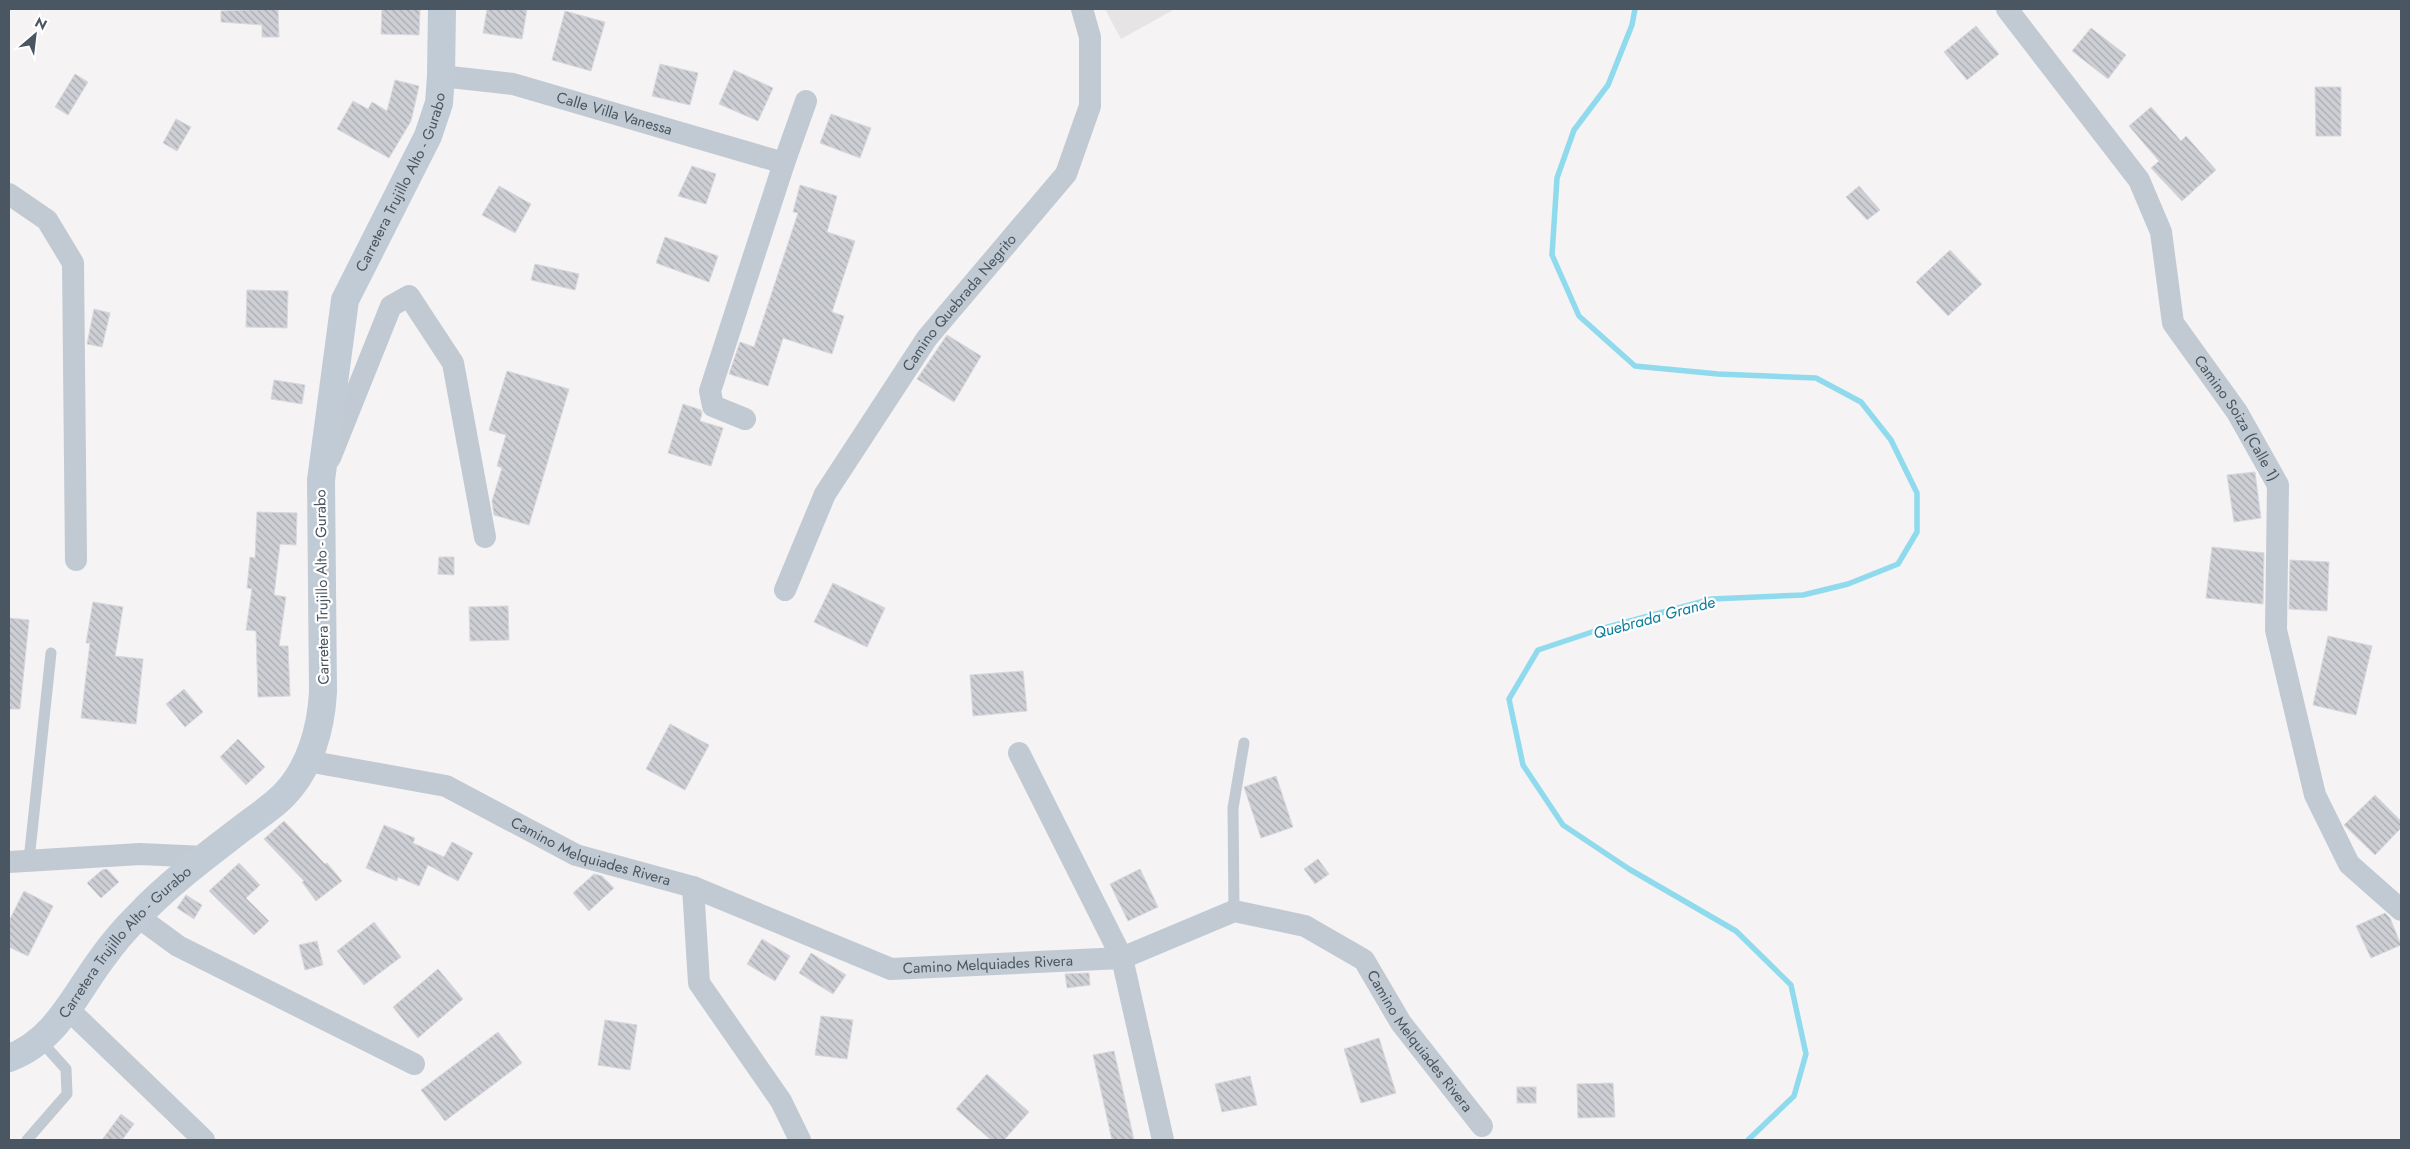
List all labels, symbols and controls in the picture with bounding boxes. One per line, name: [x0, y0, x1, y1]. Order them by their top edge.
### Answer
north arrow: [10, 10, 60, 60]
text: N: [31, 12, 51, 35]
street label: Calle Villa Vanessa: [554, 86, 675, 141]
street label: Carretera Trujillo Alto - Gurabo: [350, 92, 451, 276]
street label: Camino Quebrada Negrito: [897, 229, 1022, 376]
street label: Camino Soiza (Calle 1): [2189, 351, 2285, 485]
street label: Carretera Trujillo Alto - Gurabo: [309, 489, 335, 685]
water label: Quebrada Grande: [1591, 590, 1718, 645]
street label: Camino Melquiades Rivera: [507, 811, 673, 891]
street label: Carretera Trujillo Alto - Gurabo: [53, 861, 196, 1023]
street label: Camino Melquiades Rivera: [902, 949, 1073, 979]
street label: Camino Melquiades Rivera: [1361, 966, 1478, 1117]

